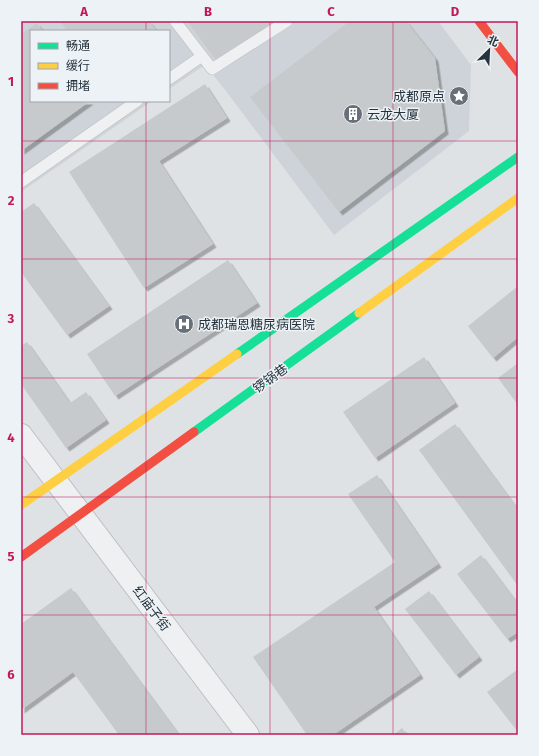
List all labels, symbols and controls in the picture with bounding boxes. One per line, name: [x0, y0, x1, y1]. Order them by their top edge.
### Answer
text: A: [79, 4, 88, 19]
text: B: [204, 4, 212, 19]
text: C: [327, 4, 335, 19]
text: D: [451, 4, 460, 19]
legend: [30, 30, 170, 102]
north arrow: [469, 30, 509, 70]
text: 北: [485, 33, 501, 49]
text: 畅通: [66, 39, 90, 53]
text: 缓行: [66, 59, 90, 73]
text: 1: [8, 74, 14, 89]
text: 拥堵: [66, 79, 90, 93]
place icon: 成都原点: [448, 85, 470, 107]
place label: 成都原点: [393, 89, 445, 104]
building icon: 云龙大厦: [342, 103, 364, 125]
place label: 云龙大厦: [367, 107, 419, 122]
text: 2: [8, 193, 15, 208]
text: 3: [7, 311, 15, 326]
hospital icon: 成都瑞恩糖尿病医院: [173, 313, 195, 335]
place label: 成都瑞恩糖尿病医院: [198, 317, 315, 332]
street label: 锣锅巷: [250, 361, 290, 396]
text: 4: [7, 430, 15, 445]
text: 5: [8, 549, 15, 564]
street label: 红庙子街: [130, 583, 173, 634]
text: 6: [7, 667, 15, 682]

